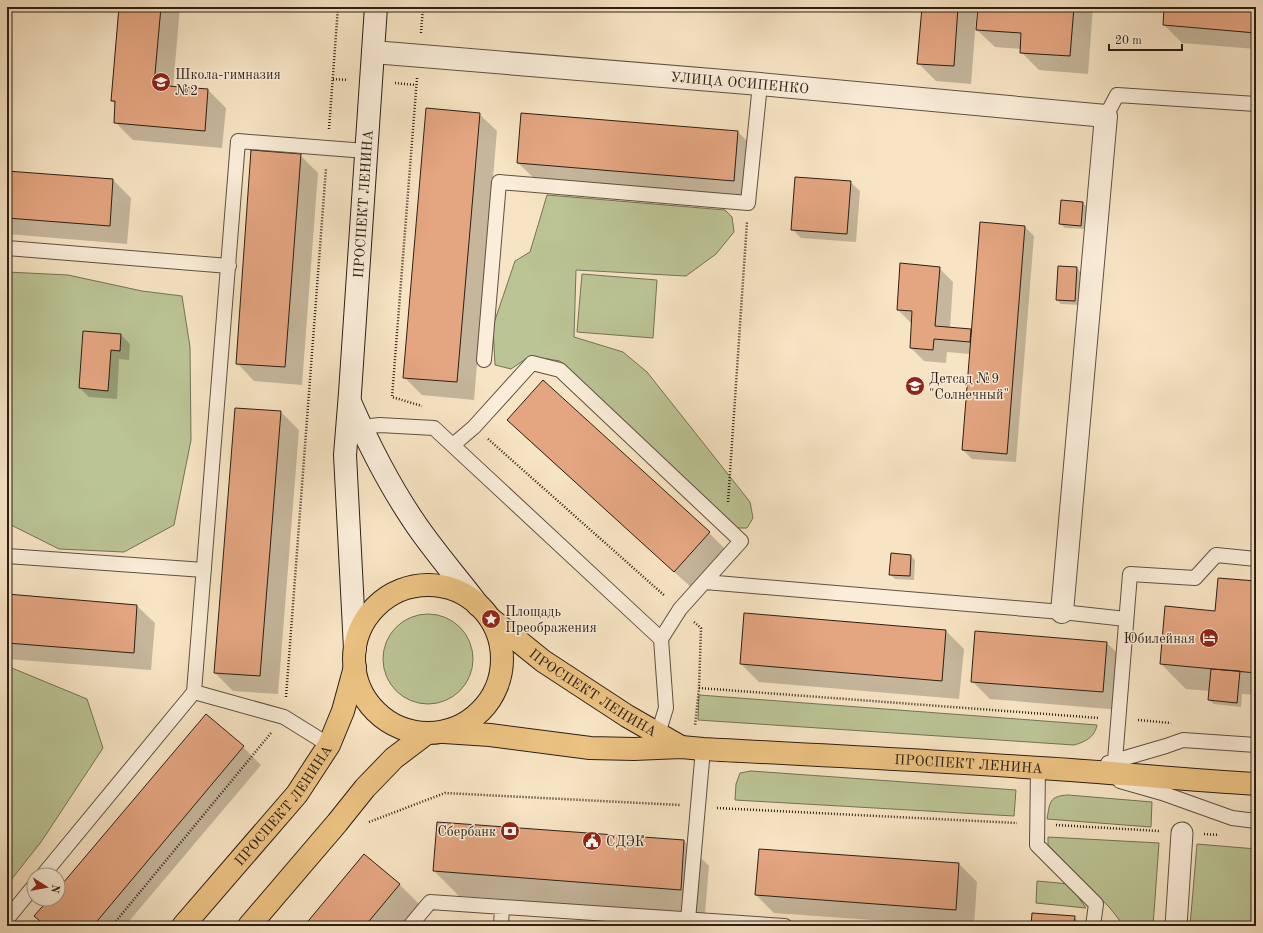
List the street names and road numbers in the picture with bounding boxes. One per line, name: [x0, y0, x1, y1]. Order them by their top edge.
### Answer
street label: УЛИЦА ОСИПЕНКО: [670, 71, 810, 97]
street label: ПРОСПЕКТ ЛЕНИНА: [352, 129, 376, 279]
street label: ПРОСПЕКТ ЛЕНИНА: [526, 647, 659, 740]
street label: ПРОСПЕКТ ЛЕНИНА: [232, 743, 335, 869]
street label: ПРОСПЕКТ ЛЕНИНА: [894, 753, 1043, 776]

